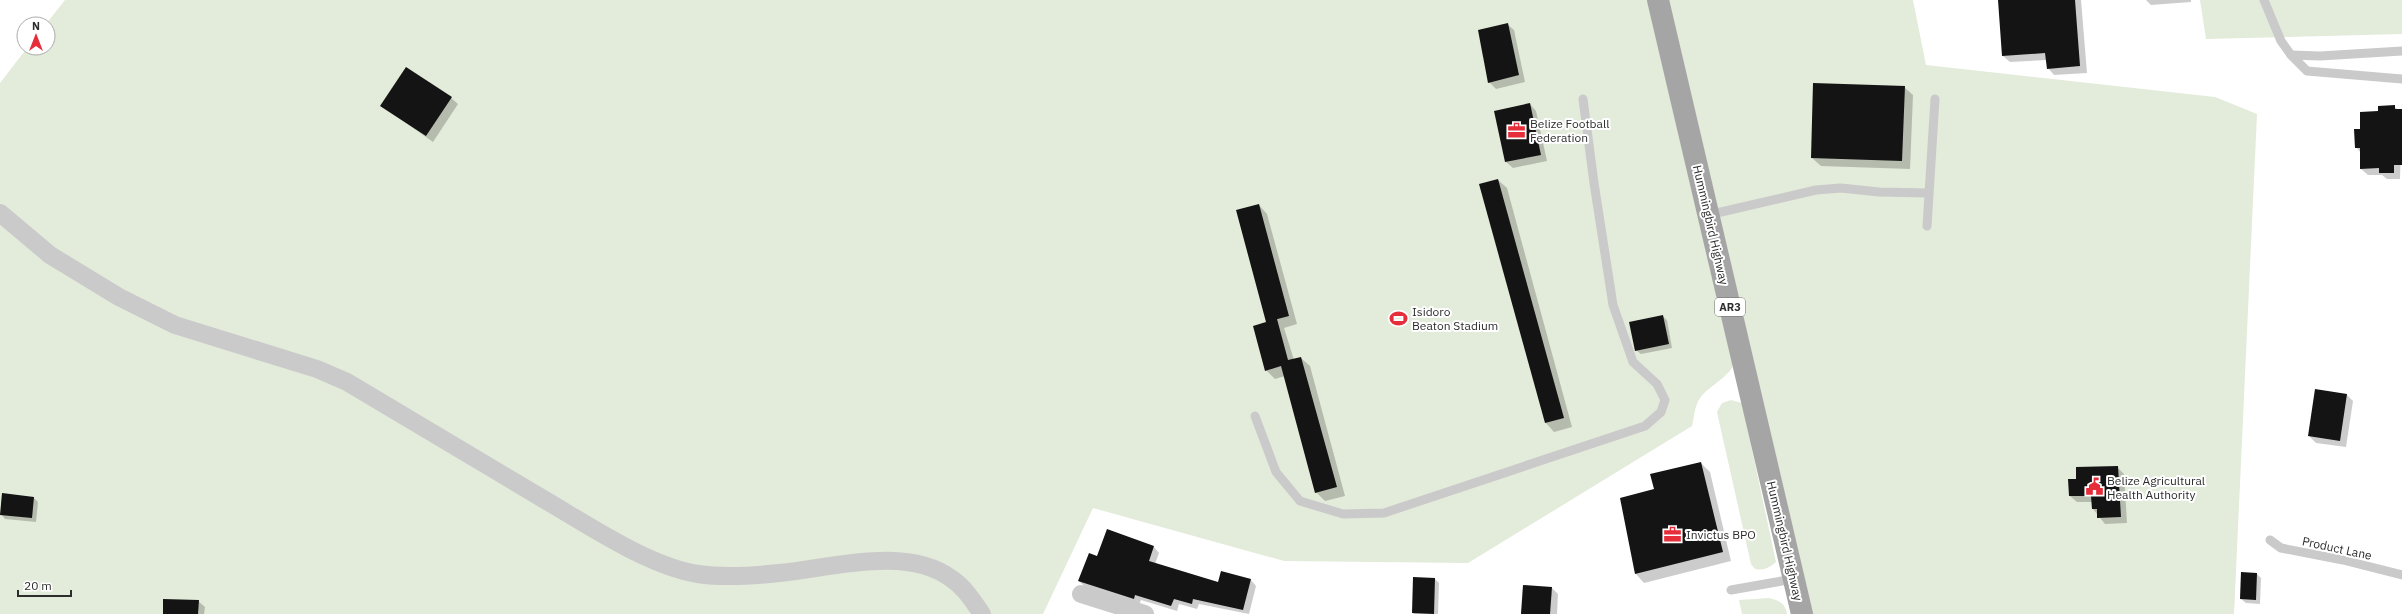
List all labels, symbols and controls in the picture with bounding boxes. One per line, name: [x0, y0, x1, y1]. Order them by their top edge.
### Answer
north arrow: [16, 16, 56, 56]
text: N: [32, 19, 40, 33]
place label: Belize Football Federation: [1530, 116, 1609, 145]
office icon: Belize Football Federation: [1507, 120, 1527, 140]
street label: Hummingbird Highway: [1690, 164, 1732, 286]
road number: AR3: [1715, 298, 1745, 316]
place label: Isidoro Beaton Stadium: [1412, 304, 1498, 333]
sports icon: Isidoro Beaton Stadium: [1389, 308, 1409, 328]
place label: Belize Agricultural Health Authority: [2107, 473, 2205, 502]
public building icon: Belize Agricultural Health Authority: [2084, 477, 2104, 497]
street label: Hummingbird Highway: [1764, 480, 1806, 602]
office icon: Invictus BPO: [1663, 524, 1683, 544]
place label: Invictus BPO: [1686, 527, 1756, 542]
street label: Product Lane: [2301, 533, 2374, 563]
scale bar: [18, 572, 71, 598]
text: 20 m: [24, 578, 52, 593]

